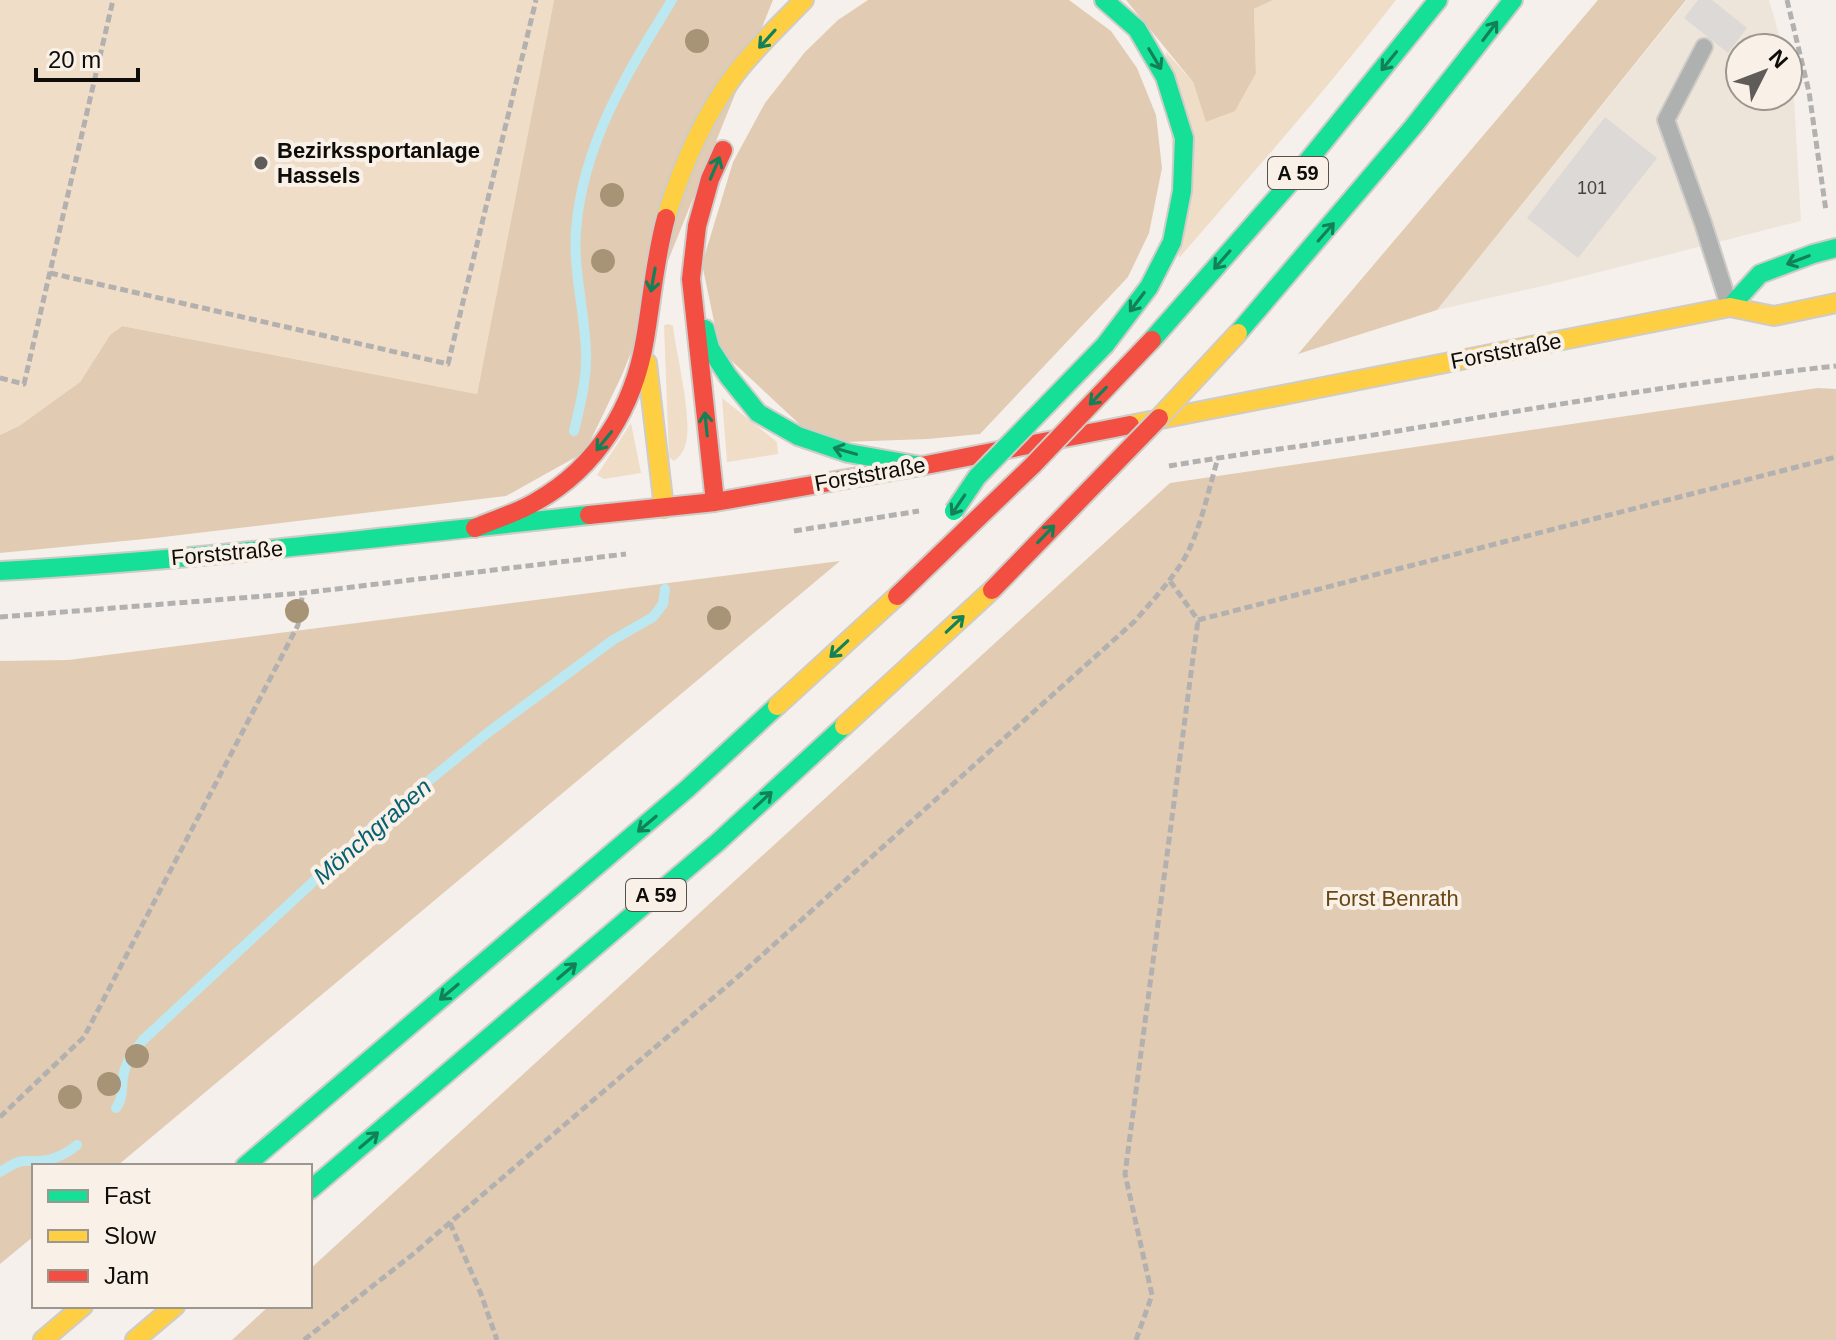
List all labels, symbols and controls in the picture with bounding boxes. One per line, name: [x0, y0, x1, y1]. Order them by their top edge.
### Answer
one-way arrow: [1482, 21, 1499, 42]
one-way arrow: [759, 29, 777, 49]
scale bar: [36, 32, 138, 82]
north arrow: [1724, 32, 1804, 112]
text: N: [1764, 45, 1793, 73]
text: 20 m: [48, 46, 101, 73]
one-way arrow: [1147, 47, 1163, 70]
one-way arrow: [1380, 50, 1398, 71]
place label: Bezirkssportanlage Hassels: [277, 138, 480, 188]
marker: Bezirkssportanlage Hassels: [252, 154, 270, 172]
one-way arrow: [708, 156, 723, 181]
road number: A 59: [1268, 157, 1328, 189]
house number: 101: [1577, 178, 1607, 198]
one-way arrow: [1316, 222, 1334, 243]
one-way arrow: [1213, 250, 1231, 270]
one-way arrow: [1786, 254, 1811, 268]
one-way arrow: [645, 267, 660, 292]
one-way arrow: [1129, 291, 1146, 312]
street label: Forststraße: [1448, 328, 1564, 374]
one-way arrow: [1090, 386, 1108, 406]
one-way arrow: [699, 411, 714, 438]
one-way arrow: [596, 430, 613, 451]
one-way arrow: [832, 443, 858, 458]
street label: Forststraße: [812, 452, 928, 496]
one-way arrow: [949, 494, 966, 516]
one-way arrow: [1037, 524, 1056, 544]
street label: Forststraße: [170, 536, 284, 570]
one-way arrow: [944, 616, 964, 634]
one-way arrow: [830, 639, 850, 657]
water label: Mönchgraben: [308, 773, 436, 889]
one-way arrow: [753, 792, 773, 810]
one-way arrow: [637, 815, 657, 833]
road number: A 59: [626, 879, 686, 911]
park label: Forst Benrath: [1325, 886, 1459, 911]
one-way arrow: [557, 962, 577, 980]
one-way arrow: [439, 983, 460, 1001]
one-way arrow: [359, 1131, 379, 1149]
legend: [32, 1164, 312, 1308]
text: Fast: [104, 1182, 151, 1209]
text: Slow: [104, 1222, 157, 1249]
text: Jam: [104, 1262, 149, 1289]

